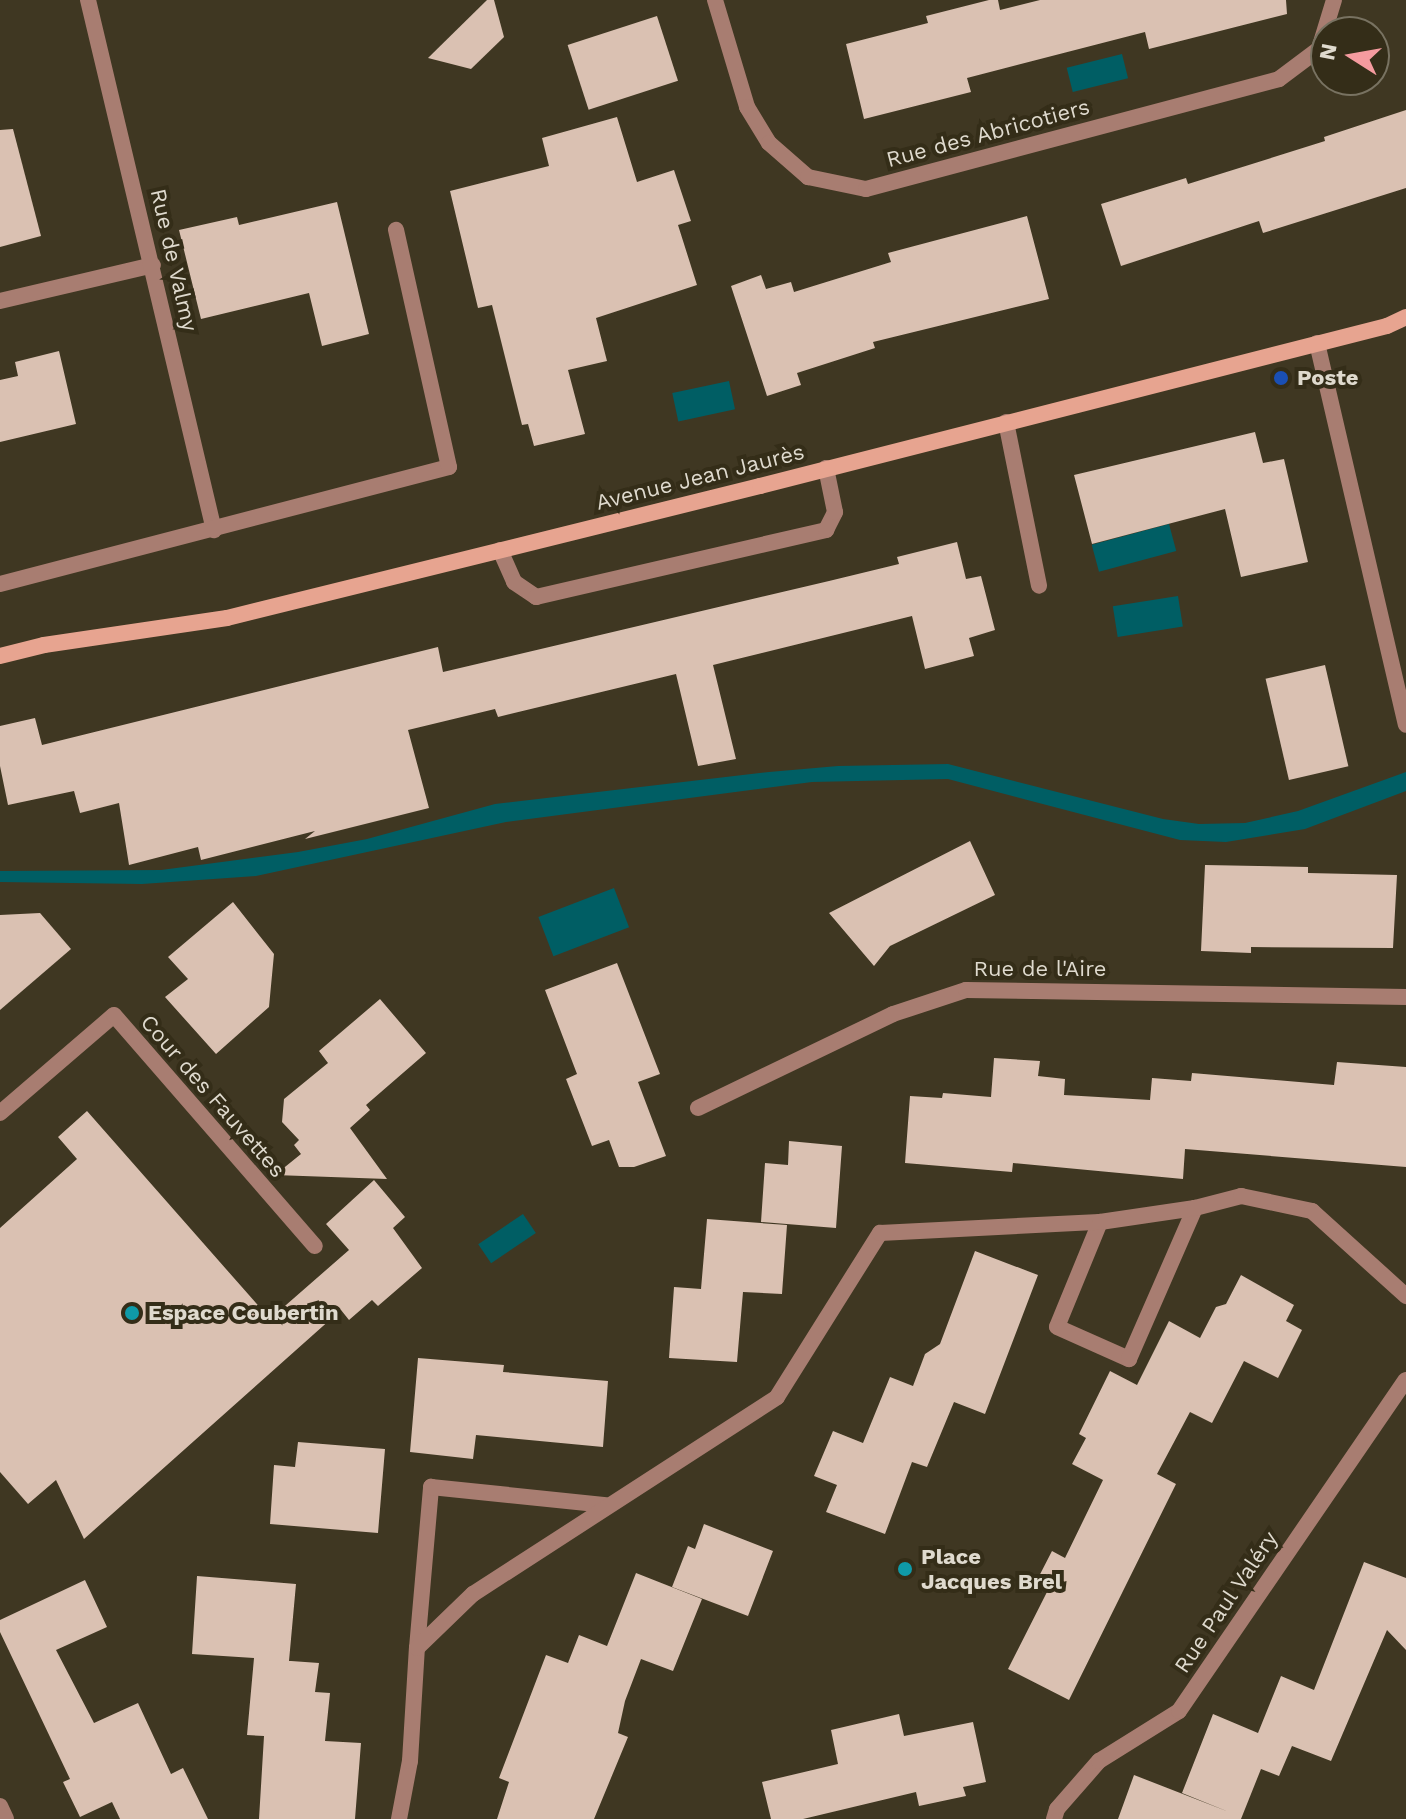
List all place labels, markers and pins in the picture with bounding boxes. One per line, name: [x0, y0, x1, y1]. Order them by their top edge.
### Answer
place label: Poste: [1297, 365, 1359, 391]
marker: Poste: [1272, 369, 1290, 387]
place label: Espace Coubertin: [148, 1300, 339, 1326]
marker: Espace Coubertin: [123, 1304, 141, 1322]
place label: Place Jacques Brel: [921, 1543, 1062, 1594]
marker: Place Jacques Brel: [896, 1560, 914, 1578]

